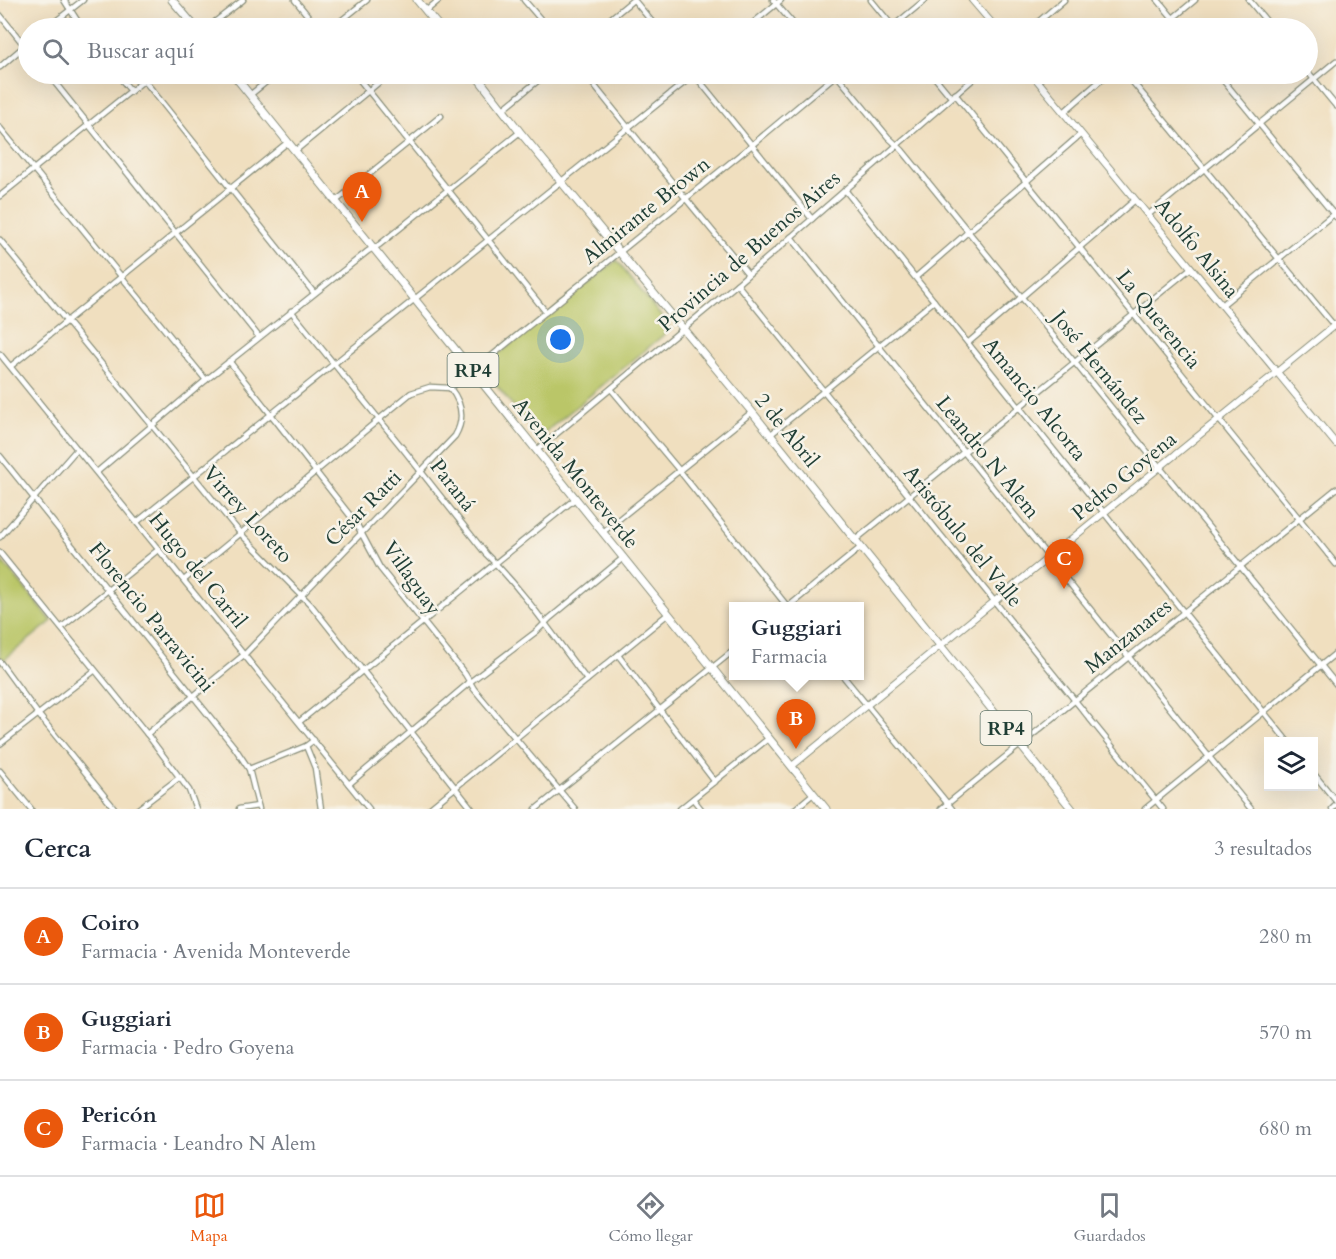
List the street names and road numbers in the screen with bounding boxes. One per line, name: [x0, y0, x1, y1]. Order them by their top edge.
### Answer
street label: Almirante Brown: [576, 150, 716, 271]
street label: Provincia de Buenos Aires: [652, 164, 847, 339]
street label: Adolfo Alsina: [1147, 192, 1246, 304]
street label: La Querencia: [1109, 263, 1208, 375]
street label: José Hernández: [1043, 302, 1155, 431]
street label: Amancio Alcorta: [976, 332, 1093, 467]
road number: RP4: [448, 353, 498, 387]
street label: 2 de Abril: [748, 387, 826, 474]
street label: Leandro N Alem: [929, 390, 1046, 525]
street label: Avenida Monteverde: [506, 392, 646, 555]
street label: Pedro Goyena: [1066, 425, 1183, 528]
street label: Paraná: [423, 453, 482, 518]
street label: Virrey Loreto: [196, 459, 299, 569]
street label: Aristóbulo del Valle: [896, 459, 1029, 613]
street label: César Ratti: [319, 463, 408, 553]
street label: Hugo del Carril: [142, 506, 253, 634]
street label: Villaguay: [375, 535, 448, 621]
street label: Florencio Parravicini: [82, 536, 221, 699]
street label: Manzanares: [1079, 592, 1178, 681]
road number: RP4: [980, 711, 1032, 745]

